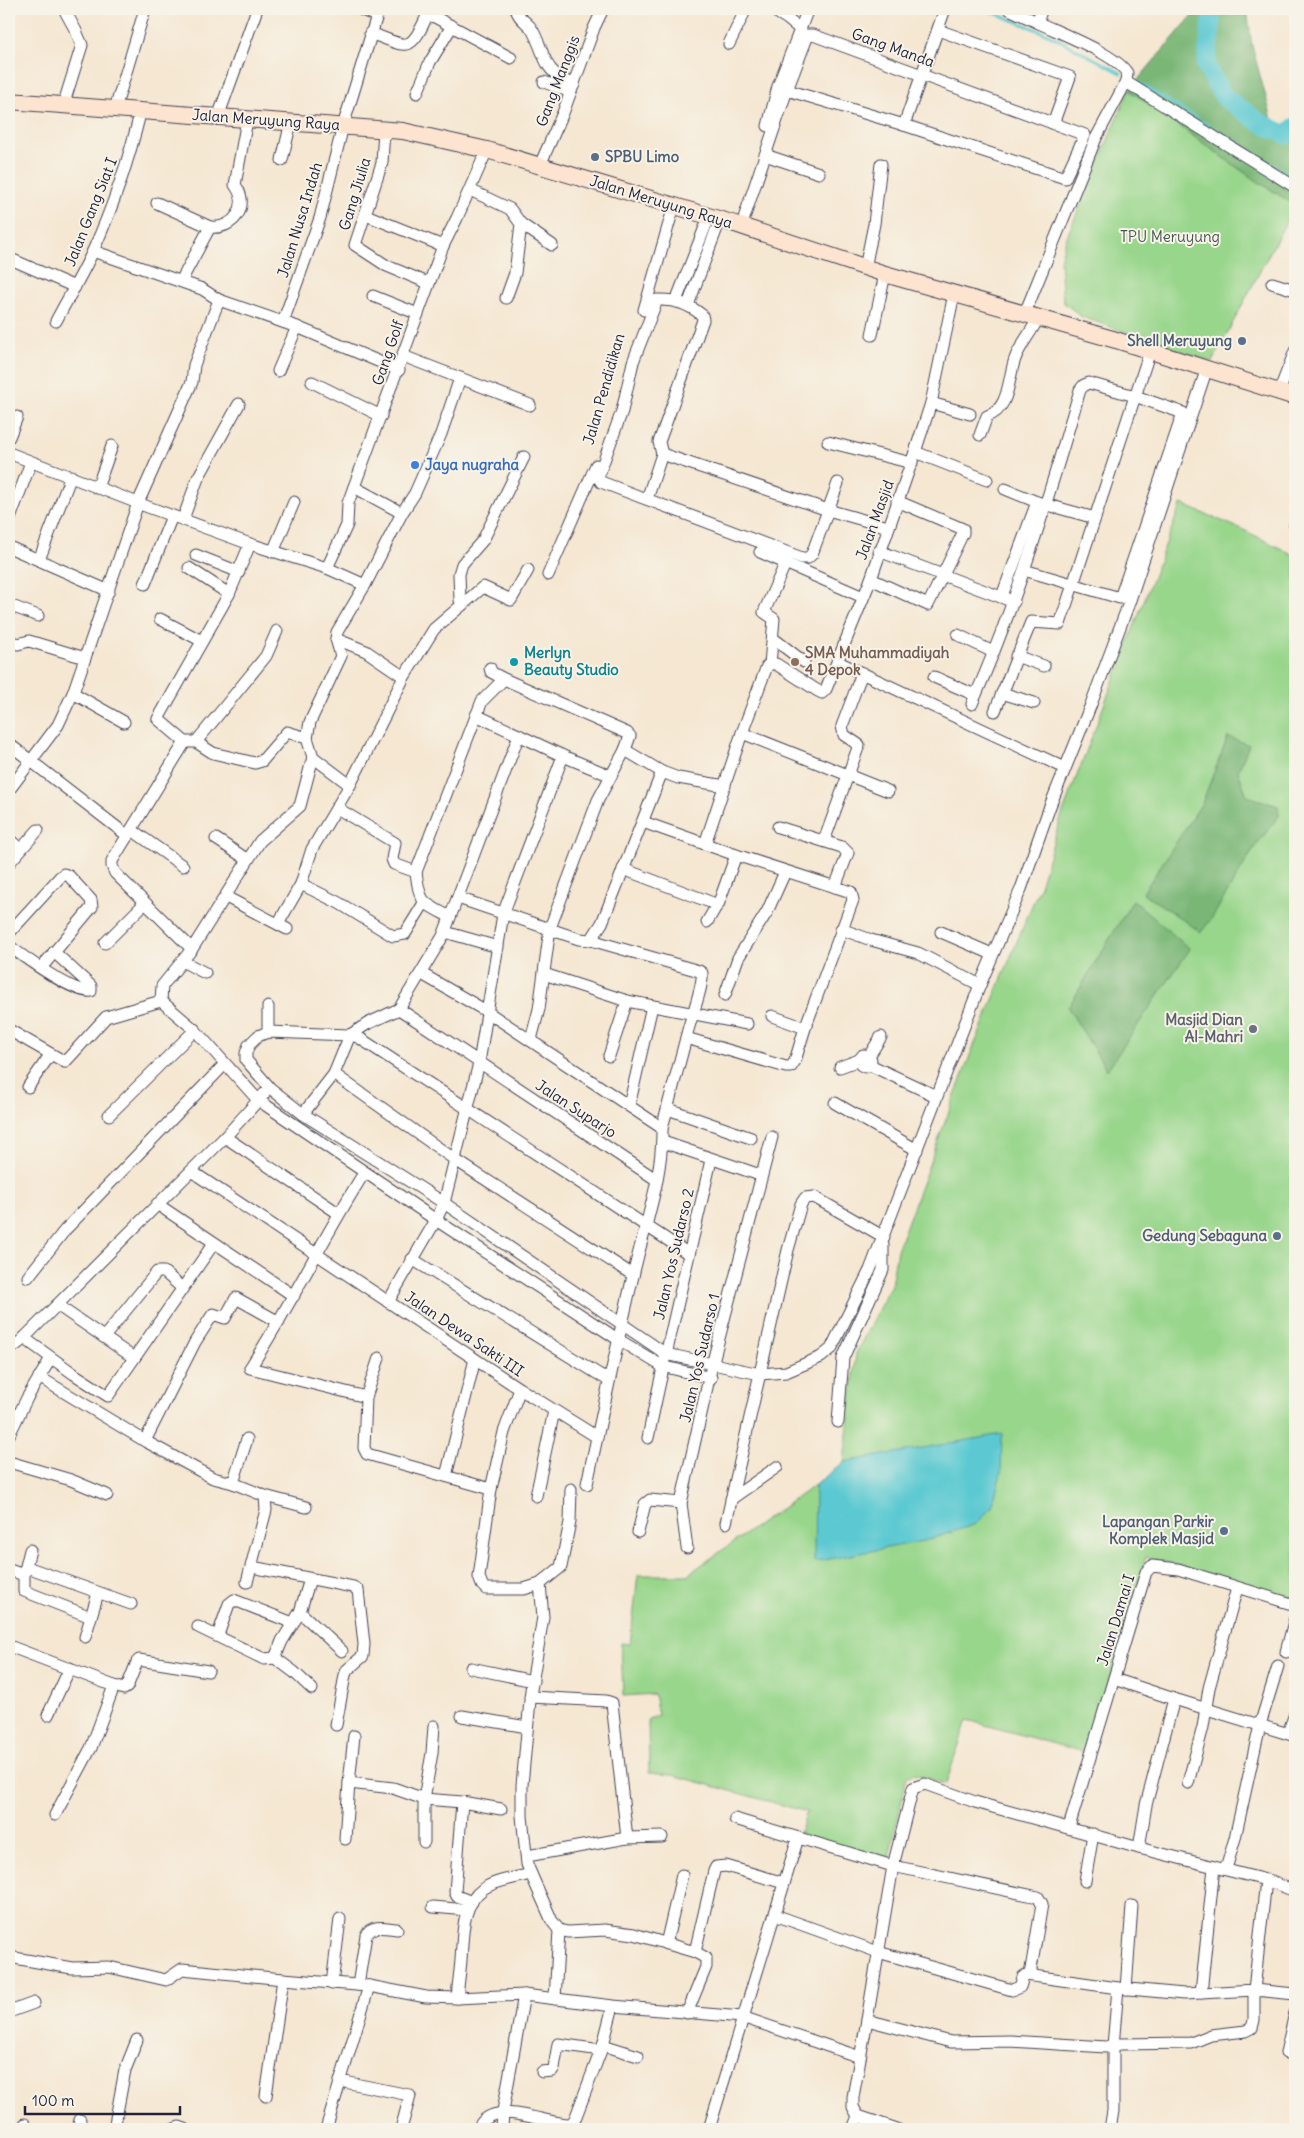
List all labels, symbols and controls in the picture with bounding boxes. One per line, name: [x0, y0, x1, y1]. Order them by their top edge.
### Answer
street label: Gang Manda: [849, 24, 938, 71]
street label: Gang Manggis: [531, 32, 584, 129]
street label: Jalan Meruyung Raya: [191, 105, 341, 134]
place label: SPBU Limo: [605, 147, 680, 166]
marker: SPBU Limo: [589, 151, 601, 163]
street label: Jalan Gang Siat I: [60, 155, 121, 269]
street label: Gang Jiulia: [334, 155, 375, 233]
street label: Jalan Nusa Indah: [273, 160, 326, 280]
street label: Jalan Meruyung Raya: [587, 171, 735, 232]
park label: TPU Meruyung: [1120, 227, 1220, 246]
street label: Gang Golf: [368, 317, 408, 388]
street label: Jalan Pendidikan: [579, 331, 629, 447]
place label: Shell Meruyung: [1127, 331, 1232, 351]
marker: Shell Meruyung: [1236, 335, 1248, 347]
place label: Jaya nugraha: [425, 455, 520, 475]
marker: Jaya nugraha: [409, 459, 421, 471]
street label: Jalan Masjid: [851, 477, 898, 562]
place label: Merlyn Beauty Studio: [524, 643, 619, 680]
place label: SMA Muhammadiyah 4 Depok: [805, 643, 950, 680]
marker: Merlyn Beauty Studio: [508, 656, 520, 668]
marker: SMA Muhammadiyah 4 Depok: [789, 656, 801, 668]
place label: Masjid Dian Al-Mahri: [1165, 1010, 1243, 1046]
marker: Masjid Dian Al-Mahri: [1247, 1023, 1259, 1035]
street label: Jalan Suparjo: [532, 1075, 620, 1142]
street label: Jalan Yos Sudarso 2: [649, 1186, 698, 1321]
place label: Gedung Sebaguna: [1142, 1226, 1267, 1246]
marker: Gedung Sebaguna: [1271, 1230, 1283, 1242]
street label: Jalan Dewa Sakti III: [401, 1287, 527, 1380]
street label: Jalan Yos Sudarso 1: [675, 1292, 724, 1424]
place label: Lapangan Parkir Komplek Masjid: [1102, 1512, 1215, 1549]
marker: Lapangan Parkir Komplek Masjid: [1218, 1525, 1230, 1537]
street label: Jalan Damai I: [1093, 1572, 1138, 1668]
scale bar: [25, 2083, 180, 2115]
text: 100 m: [32, 2091, 74, 2110]

